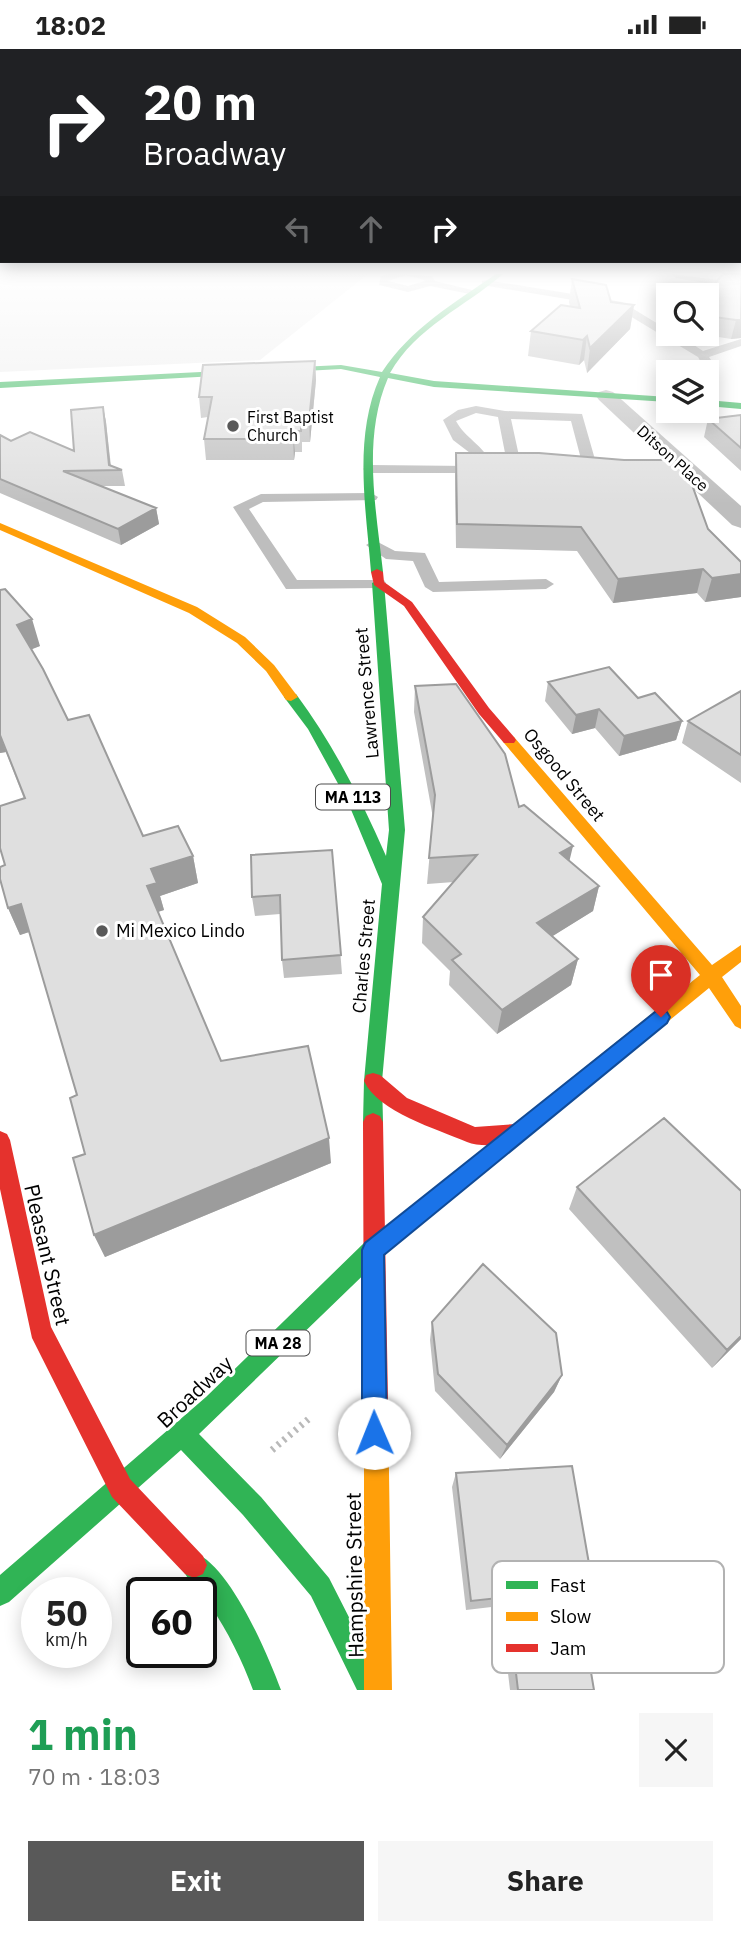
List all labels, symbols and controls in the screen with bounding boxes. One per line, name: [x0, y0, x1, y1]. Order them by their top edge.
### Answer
text: 18:02: [35, 8, 106, 42]
text: 20 m: [143, 70, 257, 133]
icon: right: [28, 77, 119, 168]
text: Broadway: [143, 132, 286, 174]
icon: left: [279, 210, 317, 248]
icon: ahead: [352, 210, 390, 248]
icon: right: [425, 210, 463, 248]
map controls: [656, 283, 719, 423]
button: search: [656, 283, 719, 346]
button: layers: [656, 360, 719, 423]
place label: First Baptist Church: [247, 407, 334, 445]
marker: First Baptist Church: [225, 418, 241, 434]
street label: Ditson Place: [633, 421, 713, 495]
street label: Lawrence Street: [349, 627, 384, 760]
street label: Osgood Street: [519, 723, 610, 826]
road number: MA 113: [316, 785, 390, 810]
street label: Charles Street: [347, 898, 380, 1014]
place label: Mi Mexico Lindo: [116, 919, 245, 942]
marker: Mi Mexico Lindo: [94, 923, 110, 939]
pin: [631, 945, 691, 1017]
icon: arrive: [642, 956, 680, 994]
street label: Pleasant Street: [18, 1181, 78, 1328]
road number: MA 28: [246, 1331, 310, 1355]
street label: Broadway: [150, 1349, 239, 1434]
position arrow: [337, 1396, 411, 1470]
street label: Hampshire Street: [339, 1492, 369, 1658]
legend: [492, 1561, 724, 1673]
text: Fast: [550, 1573, 586, 1597]
speed limit sign: 60: [126, 1577, 217, 1668]
text: 50: [45, 1590, 88, 1636]
text: Slow: [550, 1604, 591, 1628]
text: km/h: [45, 1628, 88, 1651]
text: Jam: [550, 1636, 586, 1660]
text: 1 min: [28, 1707, 138, 1762]
button: close: [639, 1713, 713, 1787]
text: 70 m · 18:03: [28, 1761, 161, 1791]
button: Exit: [28, 1841, 364, 1921]
button: Share: [378, 1841, 713, 1921]

